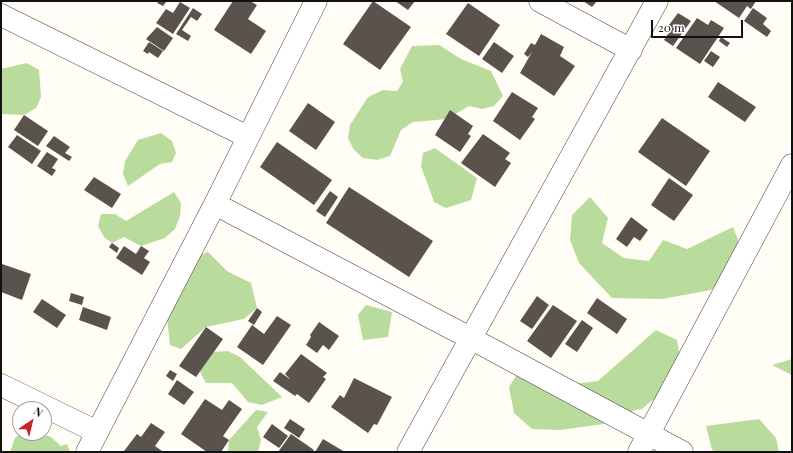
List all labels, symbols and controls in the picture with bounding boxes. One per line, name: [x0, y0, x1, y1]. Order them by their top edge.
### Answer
scale bar: [653, 12, 745, 38]
text: 20 m: [658, 19, 685, 35]
north arrow: [12, 401, 52, 441]
text: N: [31, 403, 46, 420]

